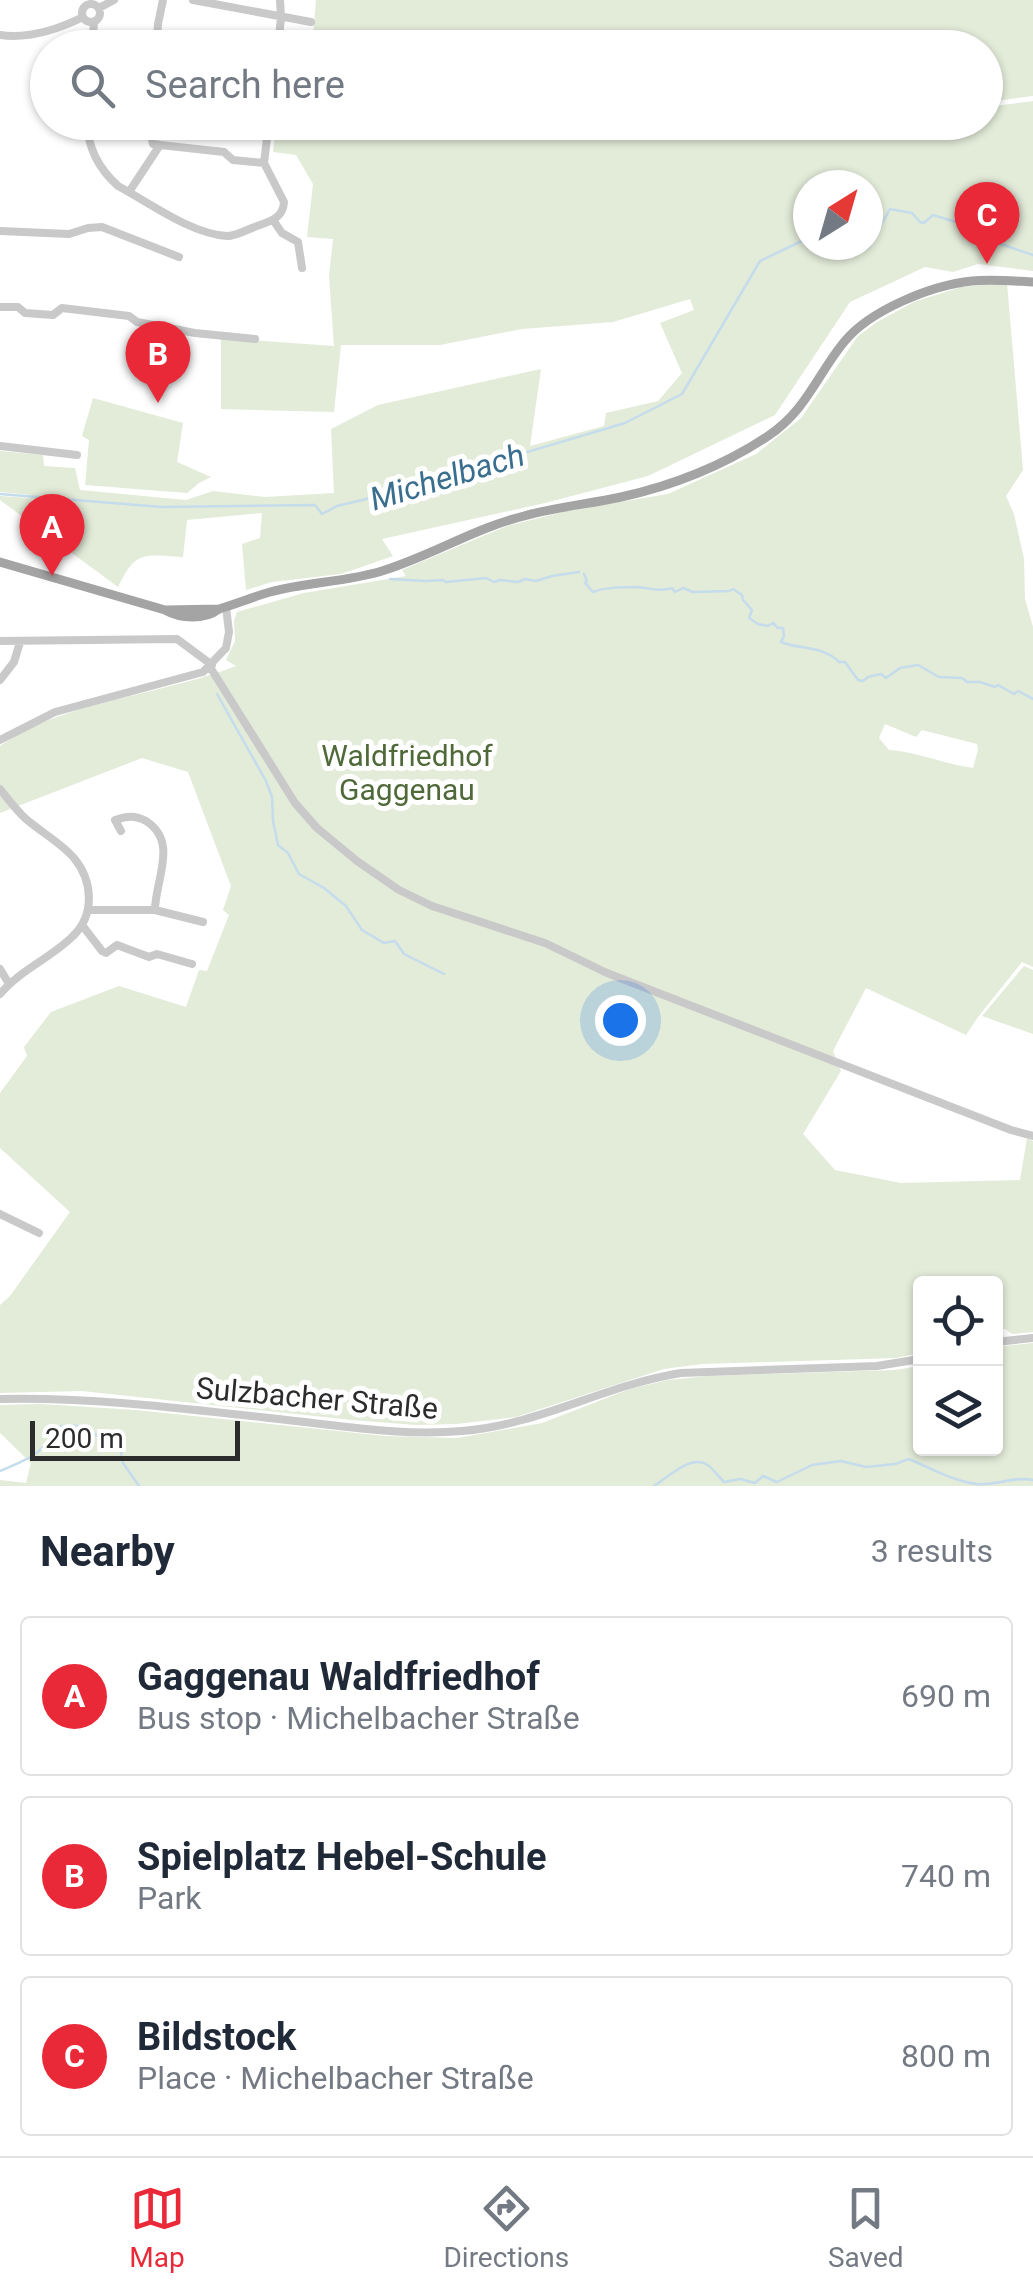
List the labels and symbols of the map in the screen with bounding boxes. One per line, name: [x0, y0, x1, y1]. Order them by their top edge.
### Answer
north arrow: [793, 170, 883, 260]
pin: C: [954, 182, 1020, 264]
pin: B: [126, 320, 190, 403]
water label: Michelbach: [365, 435, 529, 519]
pin: A: [20, 494, 84, 576]
park label: Waldfriedhof Gaggenau: [321, 738, 493, 807]
your location: [595, 995, 646, 1046]
street label: Sulzbacher Straße: [195, 1370, 439, 1426]
scale bar: [30, 1416, 240, 1460]

